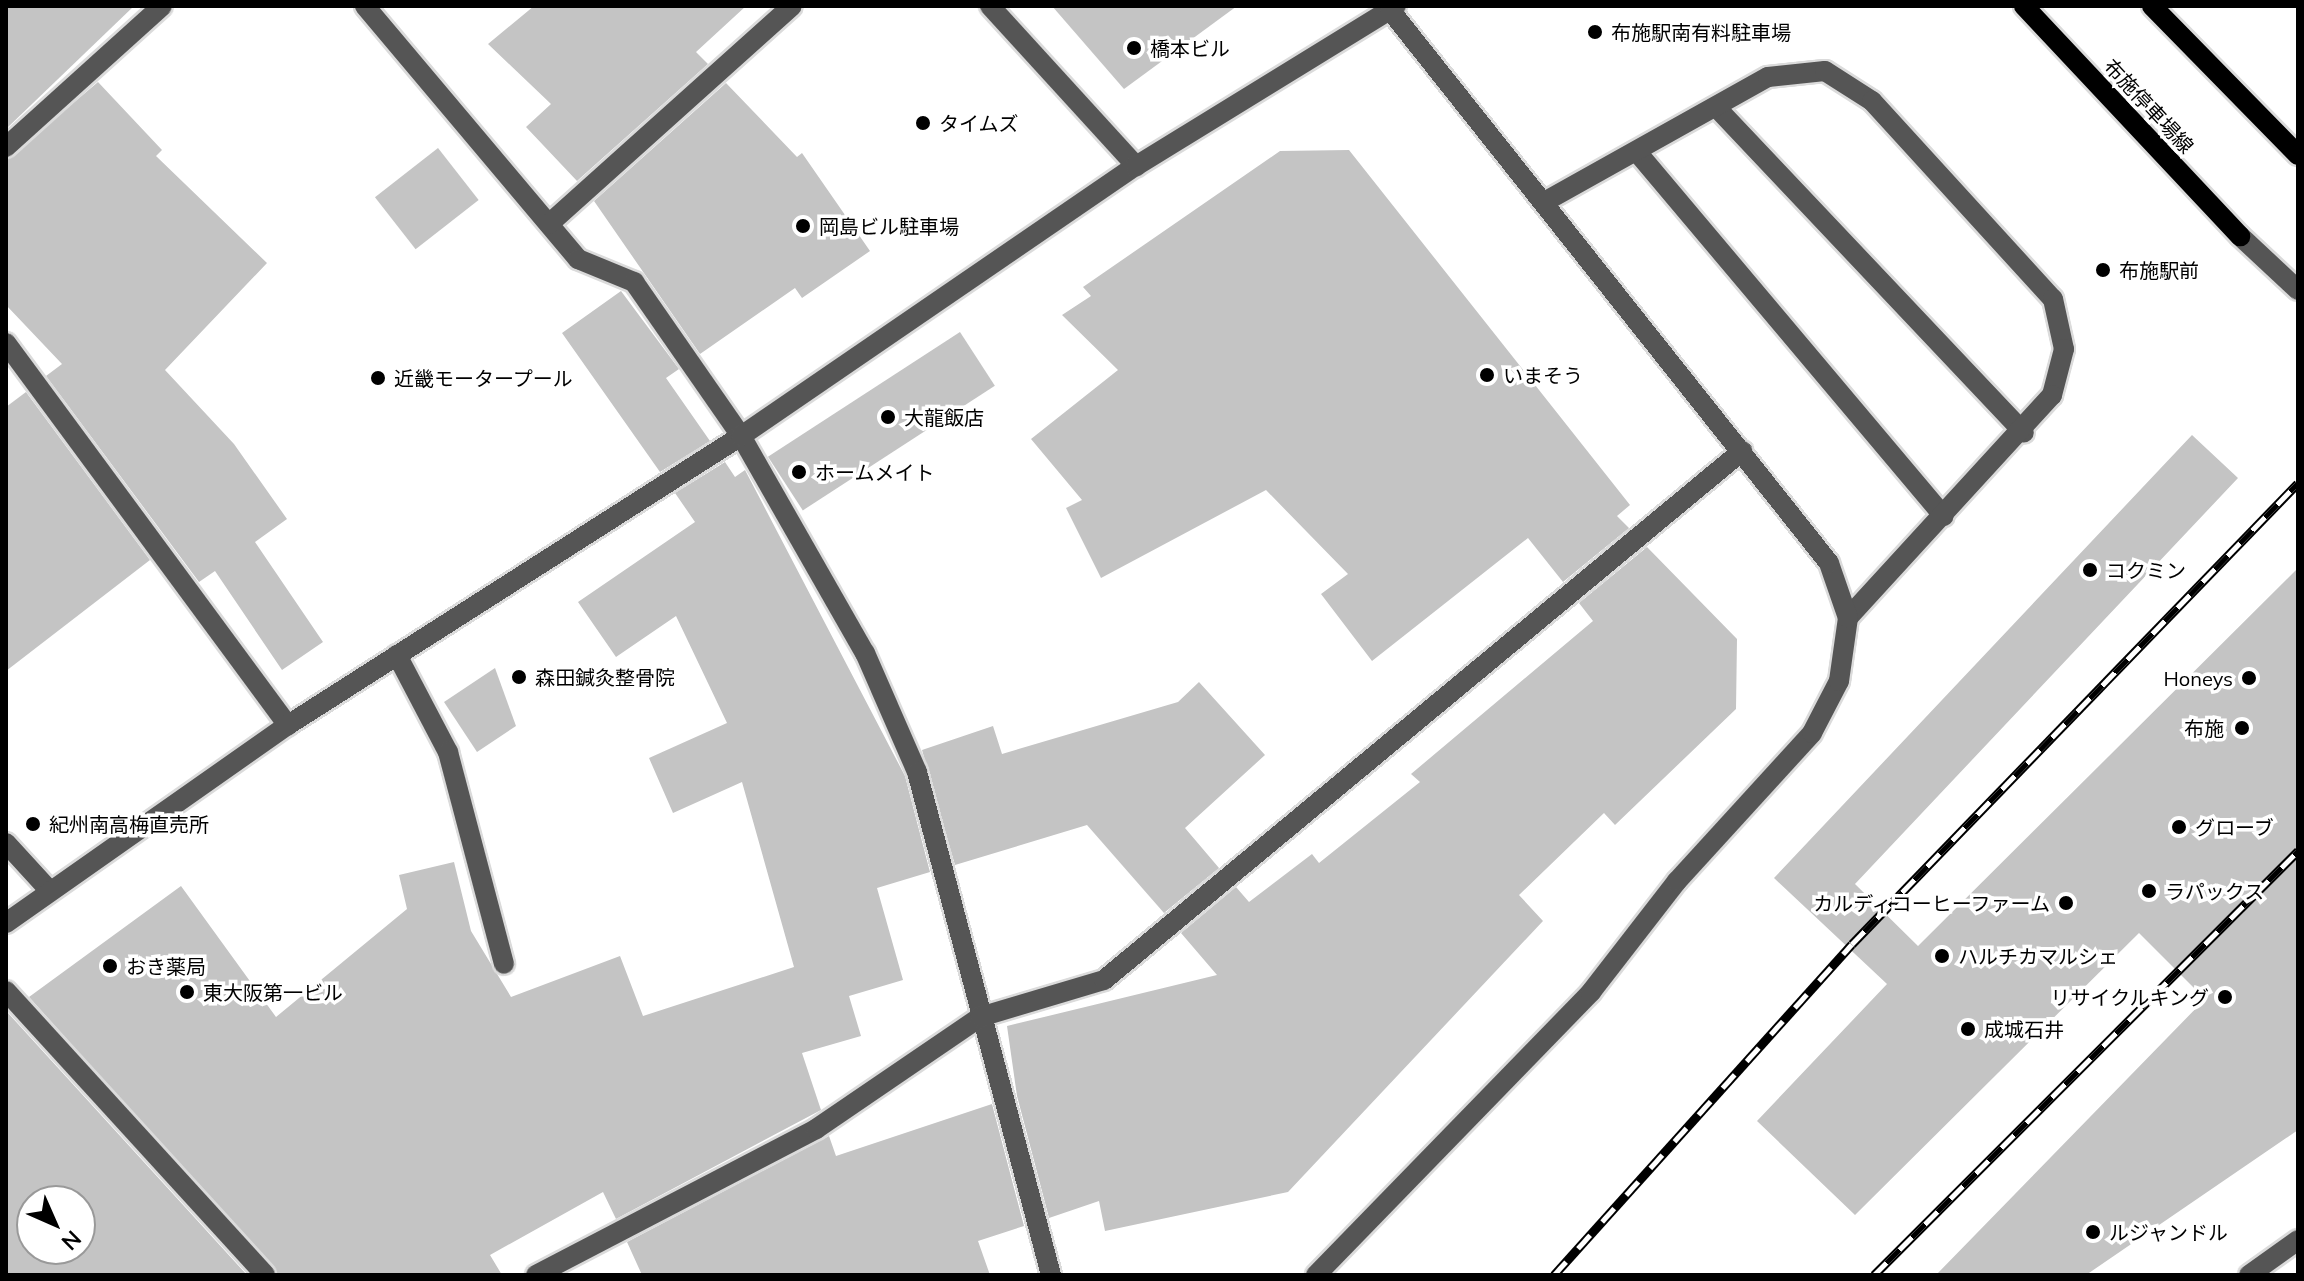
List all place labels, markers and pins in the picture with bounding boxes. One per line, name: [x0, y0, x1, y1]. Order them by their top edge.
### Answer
place label: 布施駅南有料駐車場: [1611, 20, 1791, 44]
marker: 布施駅南有料駐車場: [1586, 23, 1604, 41]
place label: 橋本ビル: [1150, 36, 1230, 60]
marker: 橋本ビル: [1125, 39, 1143, 57]
place label: タイムズ: [939, 111, 1019, 135]
marker: タイムズ: [914, 114, 932, 132]
place label: 岡島ビル駐車場: [819, 214, 959, 238]
marker: 岡島ビル駐車場: [794, 217, 812, 235]
place label: 布施駅前: [2119, 258, 2199, 282]
marker: 布施駅前: [2094, 261, 2112, 279]
place label: いまそう: [1503, 363, 1583, 387]
place label: 近畿モータープール: [394, 366, 574, 390]
marker: いまそう: [1478, 366, 1496, 384]
marker: 近畿モータープール: [369, 369, 387, 387]
place label: 大龍飯店: [904, 405, 984, 429]
marker: 大龍飯店: [879, 408, 897, 426]
place label: ホームメイト: [815, 460, 935, 484]
marker: ホームメイト: [790, 463, 808, 481]
place label: コクミン: [2106, 558, 2186, 582]
marker: コクミン: [2081, 561, 2099, 579]
place label: 森田鍼灸整骨院: [535, 665, 675, 689]
place label: Honeys: [2163, 666, 2233, 690]
marker: 森田鍼灸整骨院: [510, 668, 528, 686]
marker: Honeys: [2240, 669, 2258, 687]
place label: 布施: [2184, 716, 2224, 740]
marker: 布施: [2231, 717, 2253, 739]
place label: 紀州南高梅直売所: [49, 812, 209, 836]
marker: 紀州南高梅直売所: [24, 815, 42, 833]
place label: グローブ: [2195, 815, 2275, 839]
marker: グローブ: [2170, 818, 2188, 836]
place label: ラパックス: [2165, 879, 2265, 903]
marker: ラパックス: [2140, 882, 2158, 900]
place label: カルディコーヒーファーム: [1810, 891, 2050, 915]
marker: カルディコーヒーファーム: [2057, 894, 2075, 912]
place label: ハルチカマルシェ: [1958, 944, 2118, 968]
marker: ハルチカマルシェ: [1933, 947, 1951, 965]
place label: おき薬局: [126, 954, 206, 978]
marker: おき薬局: [101, 957, 119, 975]
place label: 東大阪第一ビル: [203, 980, 343, 1004]
marker: 東大阪第一ビル: [178, 983, 196, 1001]
place label: リサイクルキング: [2049, 985, 2209, 1009]
marker: リサイクルキング: [2216, 988, 2234, 1006]
place label: 成城石井: [1984, 1017, 2064, 1041]
marker: 成城石井: [1959, 1020, 1977, 1038]
place label: ルジャンドル: [2109, 1220, 2229, 1244]
marker: ルジャンドル: [2084, 1223, 2102, 1241]

